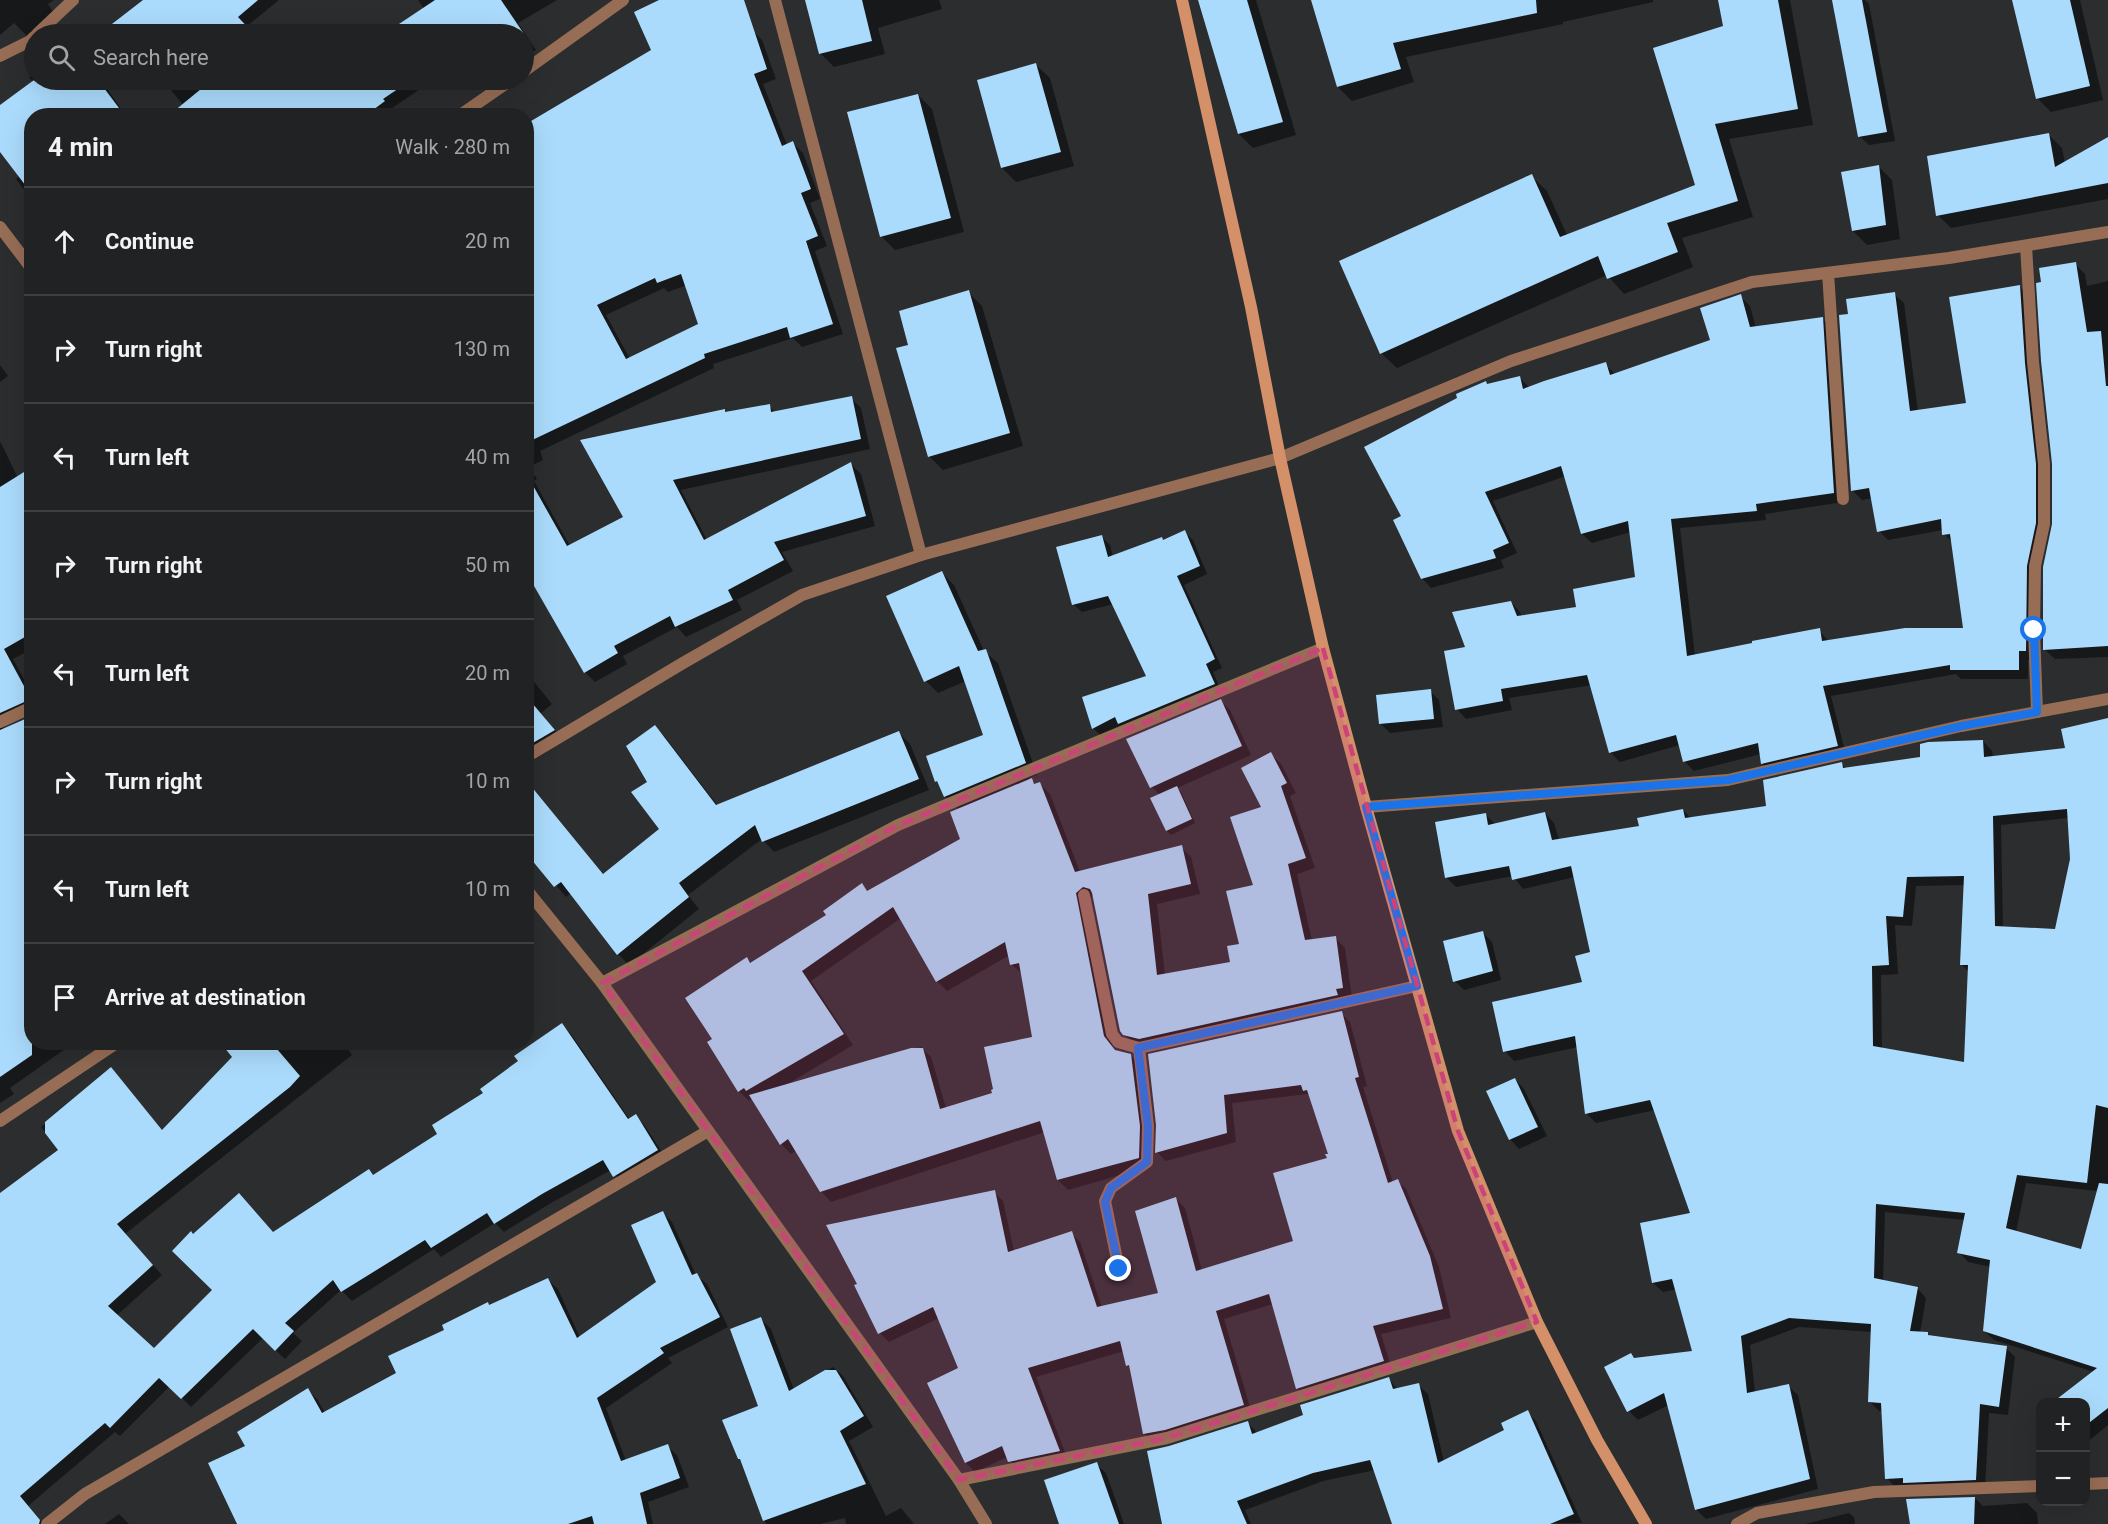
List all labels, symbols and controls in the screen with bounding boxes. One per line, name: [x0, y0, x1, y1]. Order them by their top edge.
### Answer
search box: [24, 24, 534, 90]
icon: search: [45, 41, 78, 74]
text: Search here: [93, 45, 209, 70]
text: 4 min: [48, 132, 113, 162]
text: Walk · 280 m: [395, 135, 510, 159]
icon: ahead: [48, 225, 81, 258]
text: Continue: [105, 229, 194, 254]
text: 20 m: [465, 229, 510, 253]
icon: right: [48, 333, 81, 366]
text: Turn right: [105, 337, 202, 362]
text: 130 m: [454, 337, 510, 361]
icon: left: [48, 441, 81, 474]
text: Turn left: [105, 445, 189, 470]
text: 40 m: [465, 445, 510, 469]
icon: right: [48, 549, 81, 582]
text: Turn right: [105, 553, 202, 578]
text: 50 m: [465, 553, 510, 577]
route start: [2020, 616, 2046, 642]
icon: left: [48, 657, 81, 690]
text: Turn left: [105, 661, 189, 686]
text: 20 m: [465, 661, 510, 685]
icon: right: [48, 765, 81, 798]
text: Turn right: [105, 769, 202, 794]
text: 10 m: [465, 769, 510, 793]
icon: left: [48, 873, 81, 906]
text: Turn left: [105, 877, 189, 902]
text: 10 m: [465, 877, 510, 901]
icon: arrive: [48, 981, 81, 1014]
text: Arrive at destination: [105, 985, 306, 1010]
route end: [1105, 1255, 1131, 1281]
map controls: [2036, 1398, 2090, 1506]
button: +: [2036, 1398, 2090, 1452]
button: −: [2036, 1452, 2090, 1506]

